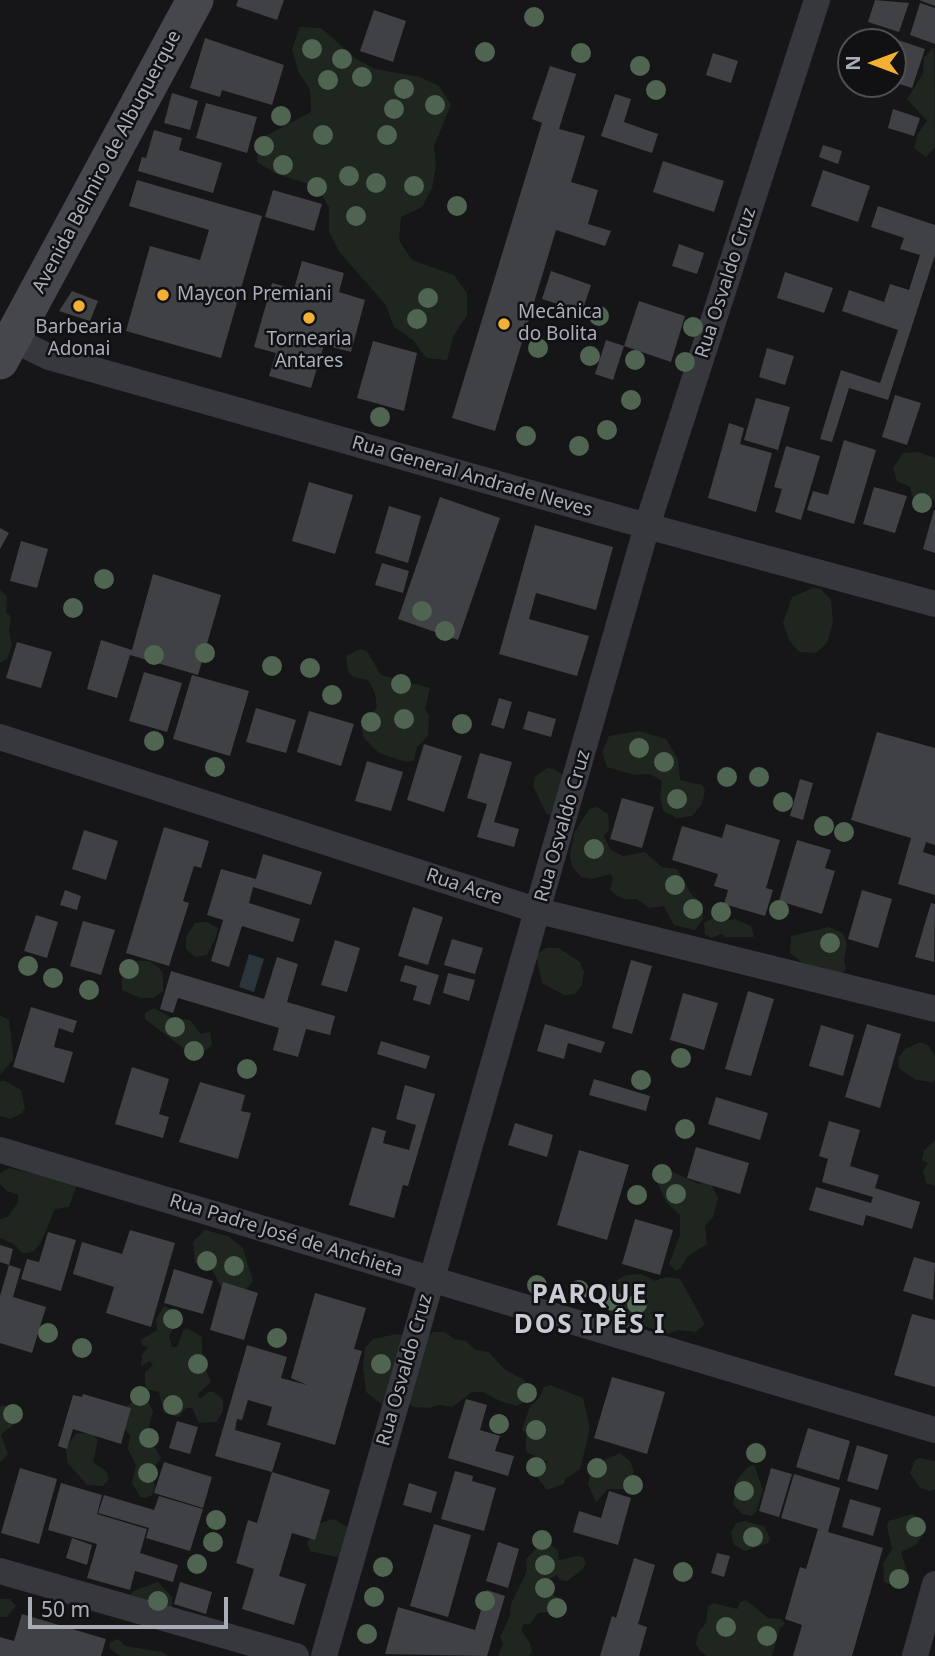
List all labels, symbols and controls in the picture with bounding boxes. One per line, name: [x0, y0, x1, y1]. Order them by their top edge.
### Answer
street label: Avenida Belmiro de Albuquerque: [28, 27, 186, 297]
north arrow: [837, 28, 907, 98]
text: N: [840, 55, 866, 71]
street label: Rua Osvaldo Cruz: [691, 205, 761, 361]
place label: Maycon Premiani: [177, 284, 332, 306]
marker: Maycon Premiani: [155, 287, 171, 303]
marker: Barbearia Adonai: [71, 298, 87, 314]
place label: Mecânica do Bolita: [518, 302, 602, 346]
marker: Tornearia Antares: [301, 310, 317, 326]
marker: Mecânica do Bolita: [496, 316, 512, 332]
place label: Barbearia Adonai: [35, 317, 123, 361]
place label: Tornearia Antares: [266, 329, 352, 373]
street label: Rua General Andrade Neves: [349, 432, 595, 522]
street label: Rua Osvaldo Cruz: [530, 747, 596, 905]
street label: Rua Acre: [423, 864, 505, 910]
street label: Rua Padre José de Anchieta: [167, 1190, 405, 1282]
district label: PARQUE DOS IPÊS I: [515, 1280, 665, 1342]
street label: Rua Osvaldo Cruz: [372, 1291, 438, 1449]
scale bar: [32, 1582, 231, 1626]
text: 50 m: [41, 1595, 90, 1623]

